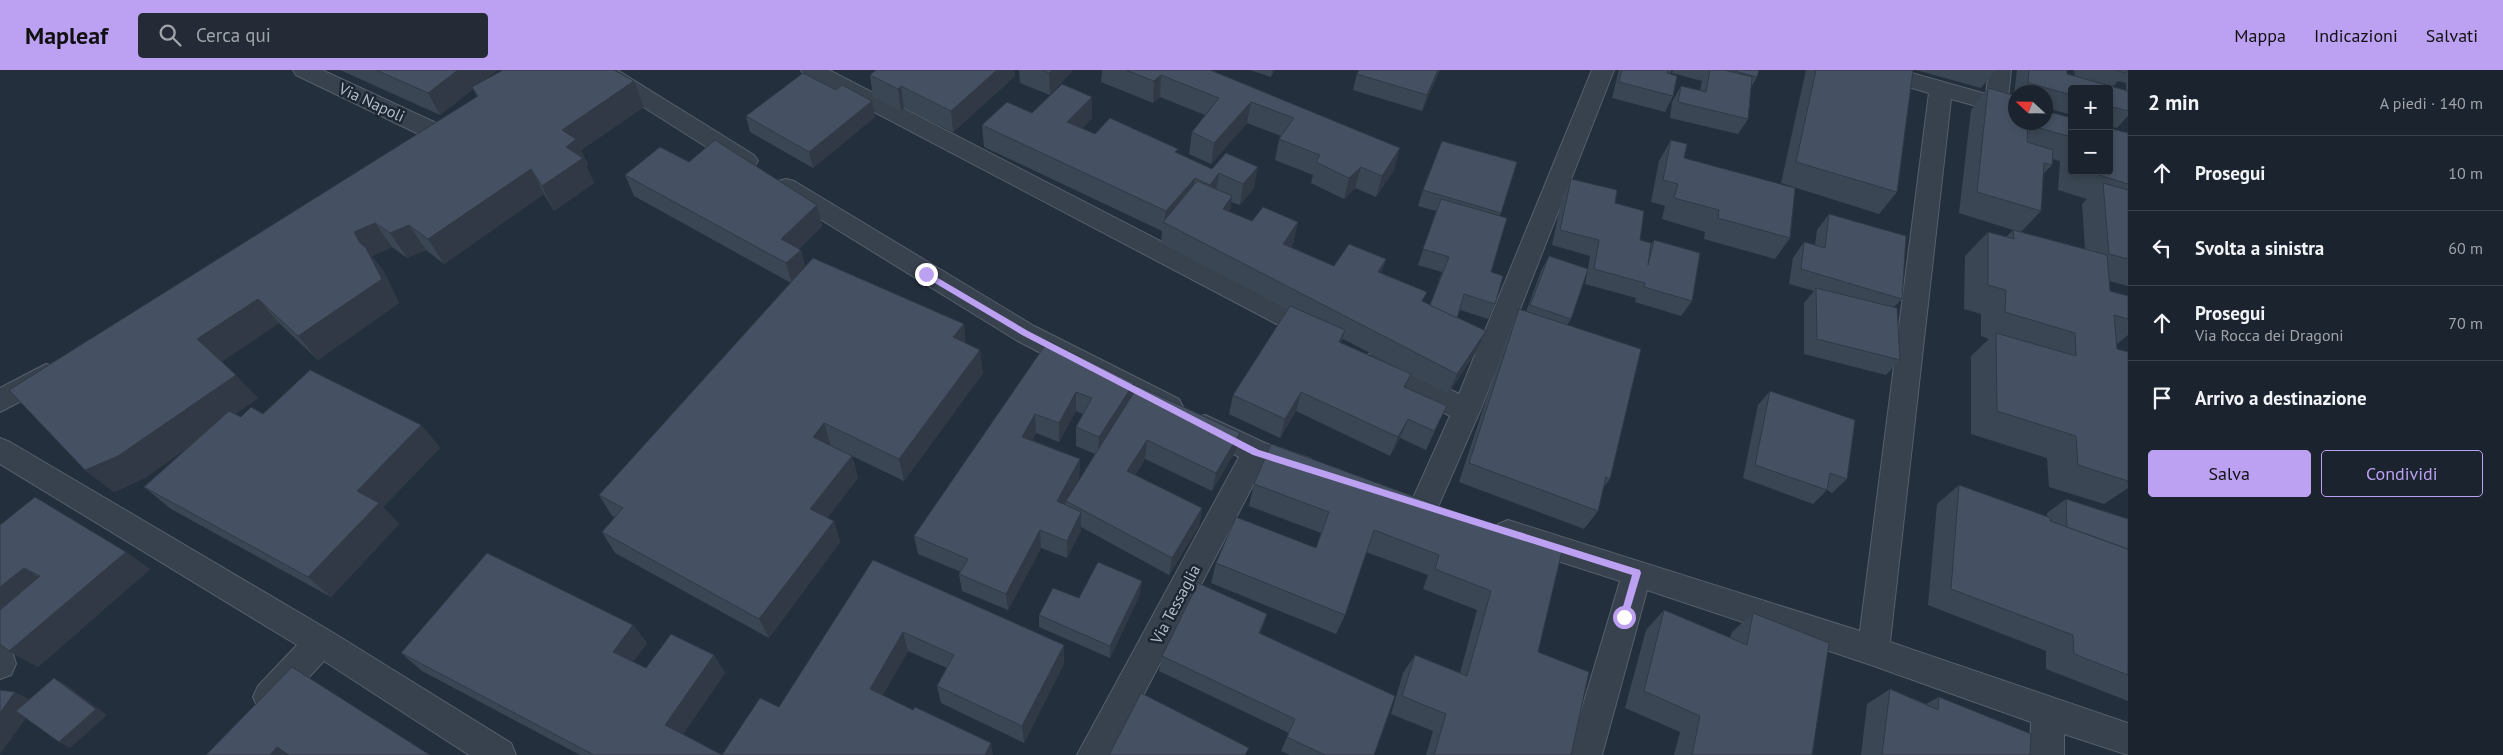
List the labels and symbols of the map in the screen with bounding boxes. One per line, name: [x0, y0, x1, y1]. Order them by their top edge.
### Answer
street label: Via Napoli: [335, 78, 408, 126]
north arrow: [2008, 85, 2053, 130]
route end: [915, 263, 938, 286]
street label: Via Tessaglia: [1145, 561, 1204, 648]
route start: [1613, 606, 1636, 629]

